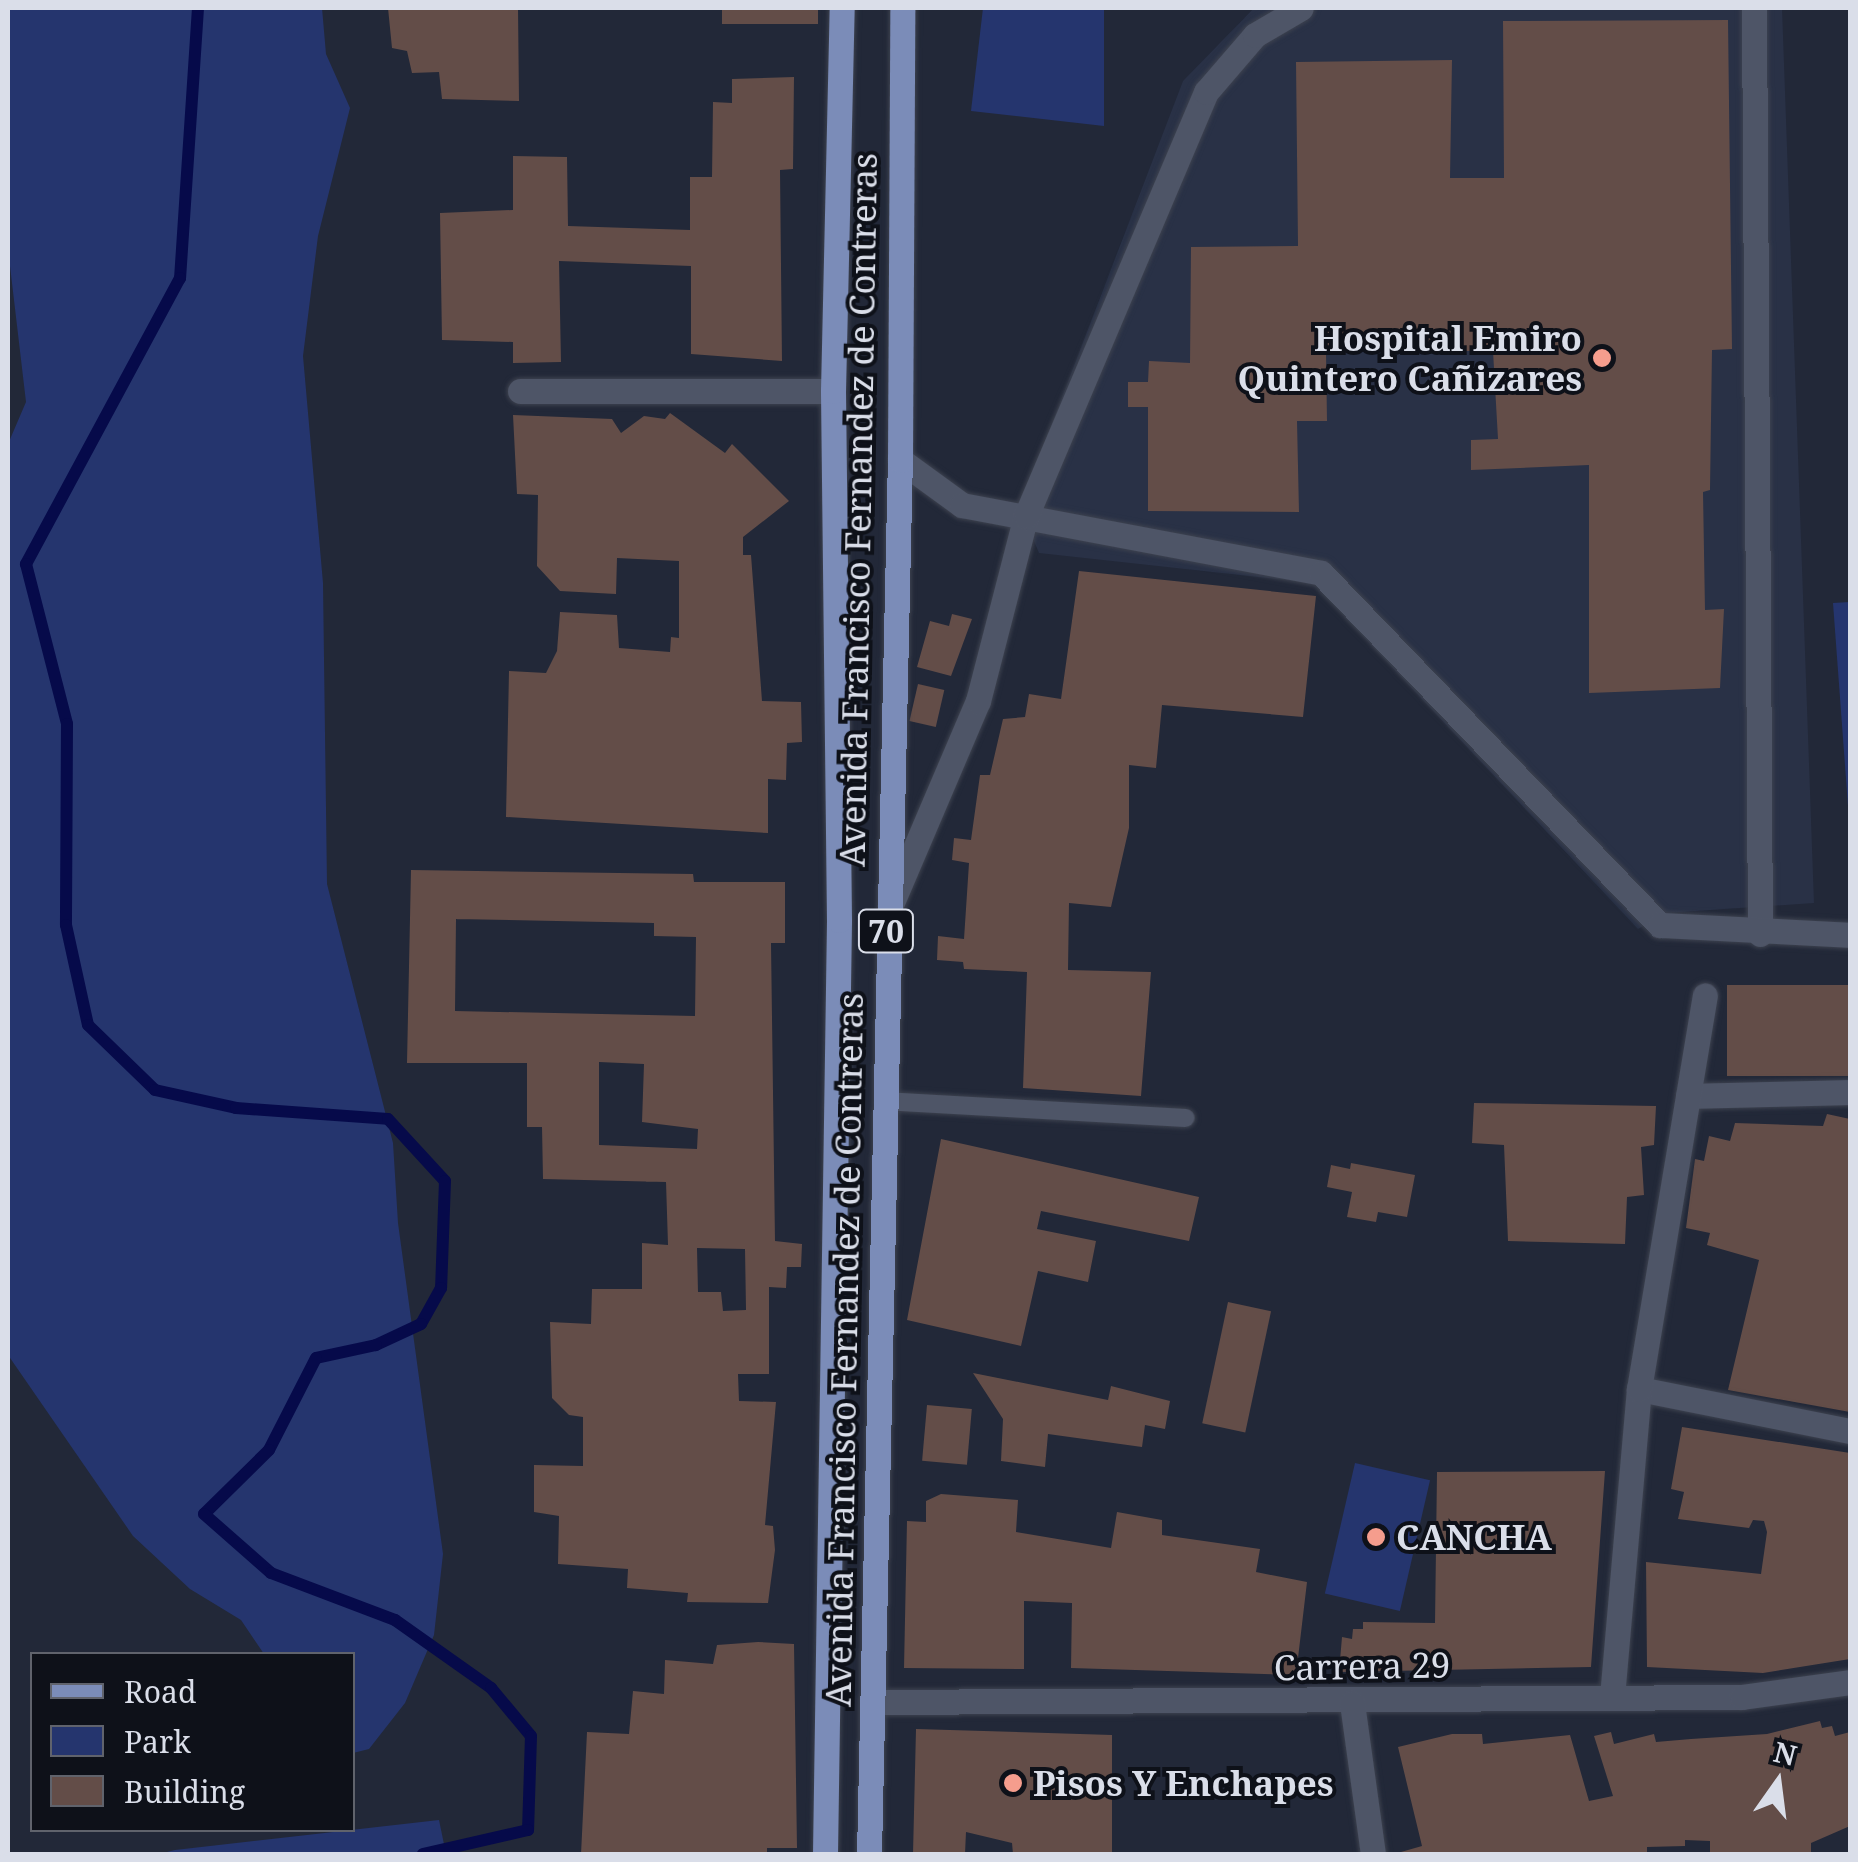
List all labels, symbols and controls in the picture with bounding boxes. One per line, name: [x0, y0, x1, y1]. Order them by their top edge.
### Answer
street label: Avenida Francisco Fernandez de Contreras: [831, 153, 885, 867]
place label: Hospital Emiro Quintero Cañizares: [1238, 317, 1582, 399]
marker: Hospital Emiro Quintero Cañizares: [1591, 347, 1613, 369]
road number: 70: [856, 904, 916, 958]
street label: Avenida Francisco Fernandez de Contreras: [817, 993, 871, 1707]
place label: CANCHA: [1396, 1516, 1552, 1558]
marker: CANCHA: [1365, 1526, 1387, 1548]
street label: Carrera 29: [1273, 1643, 1451, 1689]
legend: [30, 1652, 355, 1832]
text: Road: [124, 1671, 196, 1712]
text: Park: [124, 1721, 191, 1762]
north arrow: [1728, 1732, 1828, 1832]
text: N: [1770, 1732, 1801, 1774]
place label: Pisos Y Enchapes: [1033, 1762, 1334, 1804]
text: Building: [124, 1771, 245, 1812]
marker: Pisos Y Enchapes: [1002, 1772, 1024, 1794]

